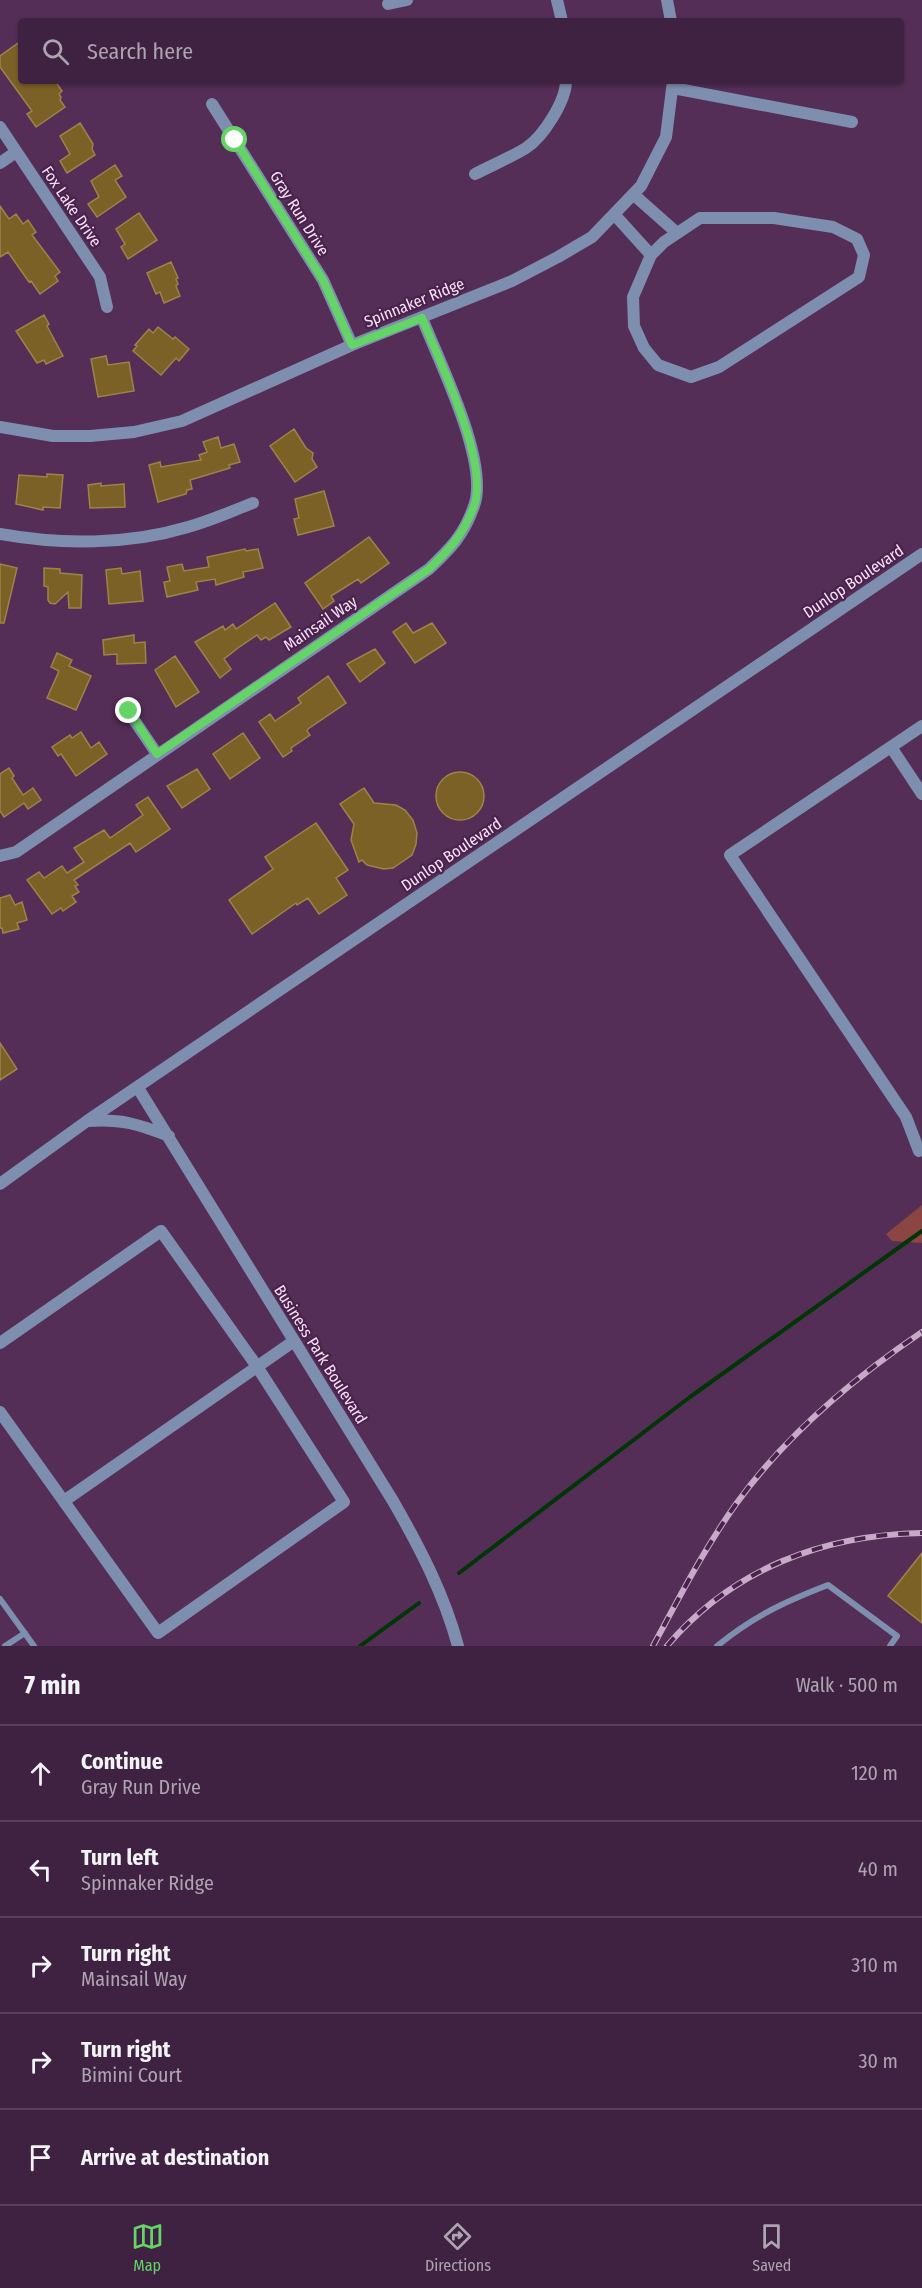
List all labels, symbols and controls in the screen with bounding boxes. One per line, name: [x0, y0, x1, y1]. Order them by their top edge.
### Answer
search box: [18, 18, 904, 84]
icon: search: [39, 35, 72, 68]
text: Search here: [87, 38, 193, 65]
route start: [221, 126, 247, 152]
street label: Fox Lake Drive: [38, 162, 106, 250]
street label: Gray Run Drive: [266, 168, 333, 259]
street label: Spinnaker Ridge: [361, 274, 467, 331]
street label: Dunlop Boulevard: [800, 541, 907, 622]
street label: Mainsail Way: [280, 591, 361, 655]
route end: [115, 697, 141, 723]
street label: Dunlop Boulevard: [398, 814, 505, 895]
street label: Business Park Boulevard: [270, 1281, 371, 1427]
text: 7 min: [24, 1670, 81, 1701]
text: Walk · 500 m: [796, 1673, 898, 1697]
text: Continue: [81, 1748, 163, 1775]
icon: ahead: [24, 1757, 57, 1790]
text: 120 m: [851, 1761, 898, 1785]
text: Gray Run Drive: [81, 1775, 201, 1799]
text: Turn left: [81, 1844, 159, 1871]
icon: left: [24, 1853, 57, 1886]
text: 40 m: [858, 1857, 898, 1881]
text: Spinnaker Ridge: [81, 1871, 214, 1895]
text: Turn right: [81, 1940, 170, 1967]
icon: right: [24, 1949, 57, 1982]
text: 310 m: [851, 1953, 898, 1977]
text: Mainsail Way: [81, 1967, 187, 1991]
text: Turn right: [81, 2036, 170, 2063]
icon: right: [24, 2045, 57, 2078]
text: 30 m: [858, 2049, 898, 2073]
text: Bimini Court: [81, 2063, 182, 2087]
icon: arrive: [24, 2141, 57, 2174]
text: Arrive at destination: [81, 2144, 269, 2171]
tab: Map: [131, 2220, 164, 2275]
tab: Directions: [425, 2220, 491, 2275]
tab: Saved: [752, 2220, 791, 2275]

